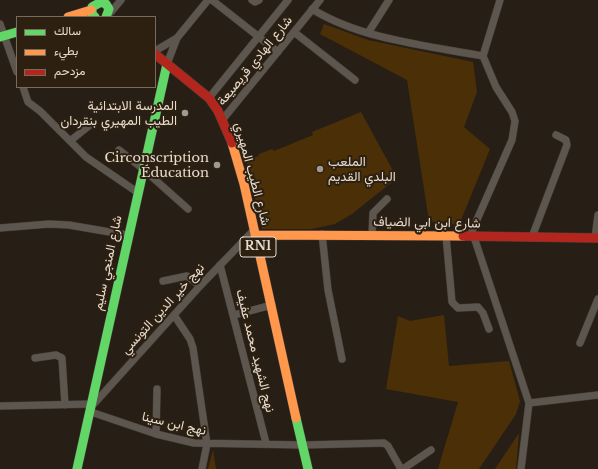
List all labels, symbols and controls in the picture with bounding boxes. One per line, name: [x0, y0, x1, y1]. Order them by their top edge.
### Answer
street label: شارع الهادي قريصيعة: [214, 13, 296, 109]
legend: [16, 16, 156, 88]
text: سالك: [54, 23, 81, 38]
text: بطيء: [54, 43, 78, 58]
text: مزدحم: [54, 63, 85, 78]
place label: المدرسة الابتدائية الطيب المهيري بنقردان: [60, 98, 177, 129]
marker: المدرسة الابتدائية الطيب المهيري بنقردان: [180, 108, 190, 118]
street label: شارع الطيب المهيري: [231, 121, 273, 227]
place label: Circonscription Éducation: [105, 150, 209, 181]
place label: الملعب البلدي القديم: [328, 154, 396, 185]
marker: Circonscription Éducation: [212, 160, 222, 170]
marker: الملعب البلدي القديم: [315, 164, 325, 174]
street label: شارع المنجي سليم: [90, 214, 126, 312]
street label: شارع ابن ابي الضياف: [373, 214, 481, 232]
road number: RN1: [240, 237, 276, 257]
street label: نهج خير الدين التونسي: [118, 260, 208, 358]
street label: نهج الشهيد محمد عفيف: [232, 288, 278, 414]
street label: نهج ابن سينا: [140, 409, 208, 439]

